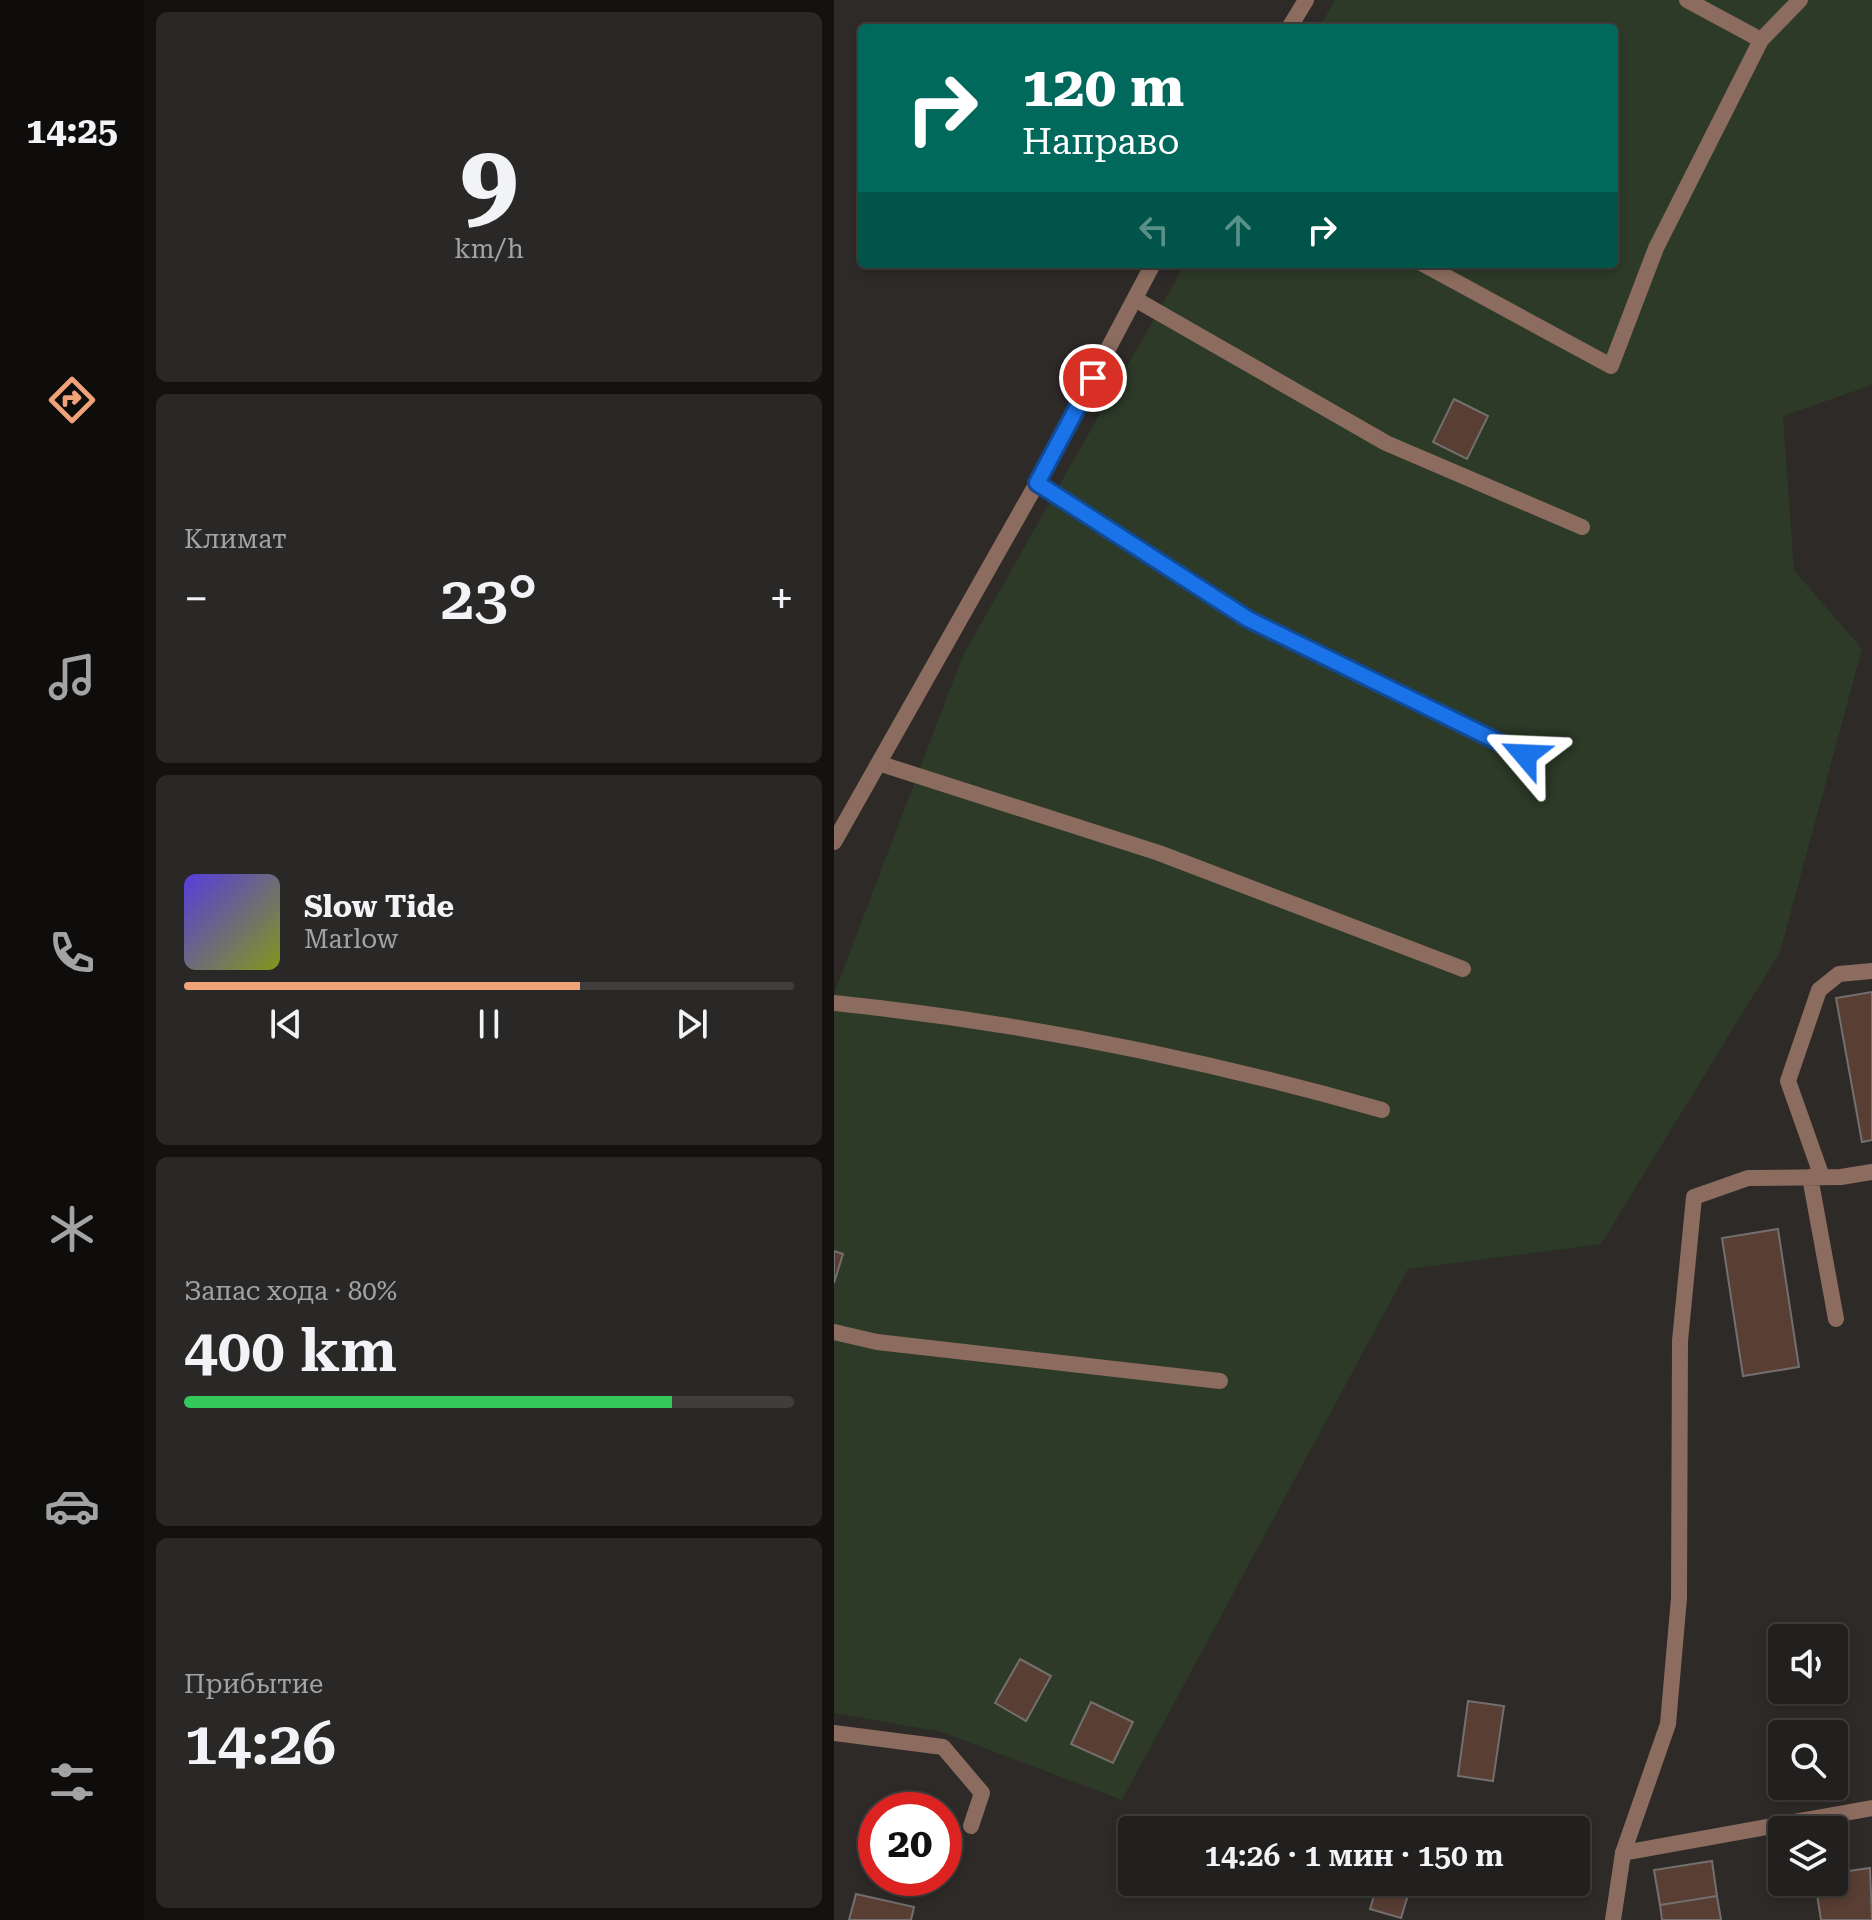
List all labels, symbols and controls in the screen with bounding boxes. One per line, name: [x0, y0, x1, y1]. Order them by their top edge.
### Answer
text: 120 m: [1022, 54, 1184, 120]
icon: right: [890, 56, 994, 160]
text: 14:25: [26, 110, 118, 152]
text: 9: [460, 121, 518, 242]
text: Направо: [1022, 121, 1180, 163]
icon: left: [1132, 208, 1176, 252]
icon: ahead: [1216, 208, 1260, 252]
icon: right: [1300, 208, 1344, 252]
text: km/h: [454, 234, 524, 264]
pin: [1059, 344, 1127, 412]
icon: arrive: [1071, 356, 1115, 400]
icon: directions: [44, 372, 100, 428]
text: Климат: [184, 524, 287, 554]
text: 23°: [441, 563, 537, 634]
text: −: [184, 573, 209, 625]
text: +: [769, 573, 794, 625]
icon: music: [44, 649, 100, 705]
position arrow: [1483, 713, 1567, 797]
text: Slow Tide: [304, 889, 454, 924]
text: Marlow: [304, 924, 398, 954]
icon: phone: [44, 925, 100, 981]
icon: previous: [264, 1002, 308, 1046]
icon: pause: [467, 1002, 511, 1046]
icon: next: [670, 1002, 714, 1046]
icon: climate: [44, 1201, 100, 1257]
text: Запас хода · 80%: [184, 1276, 397, 1306]
text: 400 km: [184, 1315, 397, 1386]
icon: car: [44, 1478, 100, 1534]
map controls: [1768, 1624, 1848, 1896]
button: sound: [1768, 1624, 1848, 1704]
text: Прибытие: [184, 1669, 323, 1699]
text: 14:26: [184, 1708, 336, 1779]
button: search: [1768, 1720, 1848, 1800]
icon: filters: [44, 1754, 100, 1810]
speed limit sign: 20: [858, 1792, 962, 1896]
button: layers: [1768, 1816, 1848, 1896]
text: 14:26 · 1 мин · 150 m: [1204, 1838, 1504, 1873]

